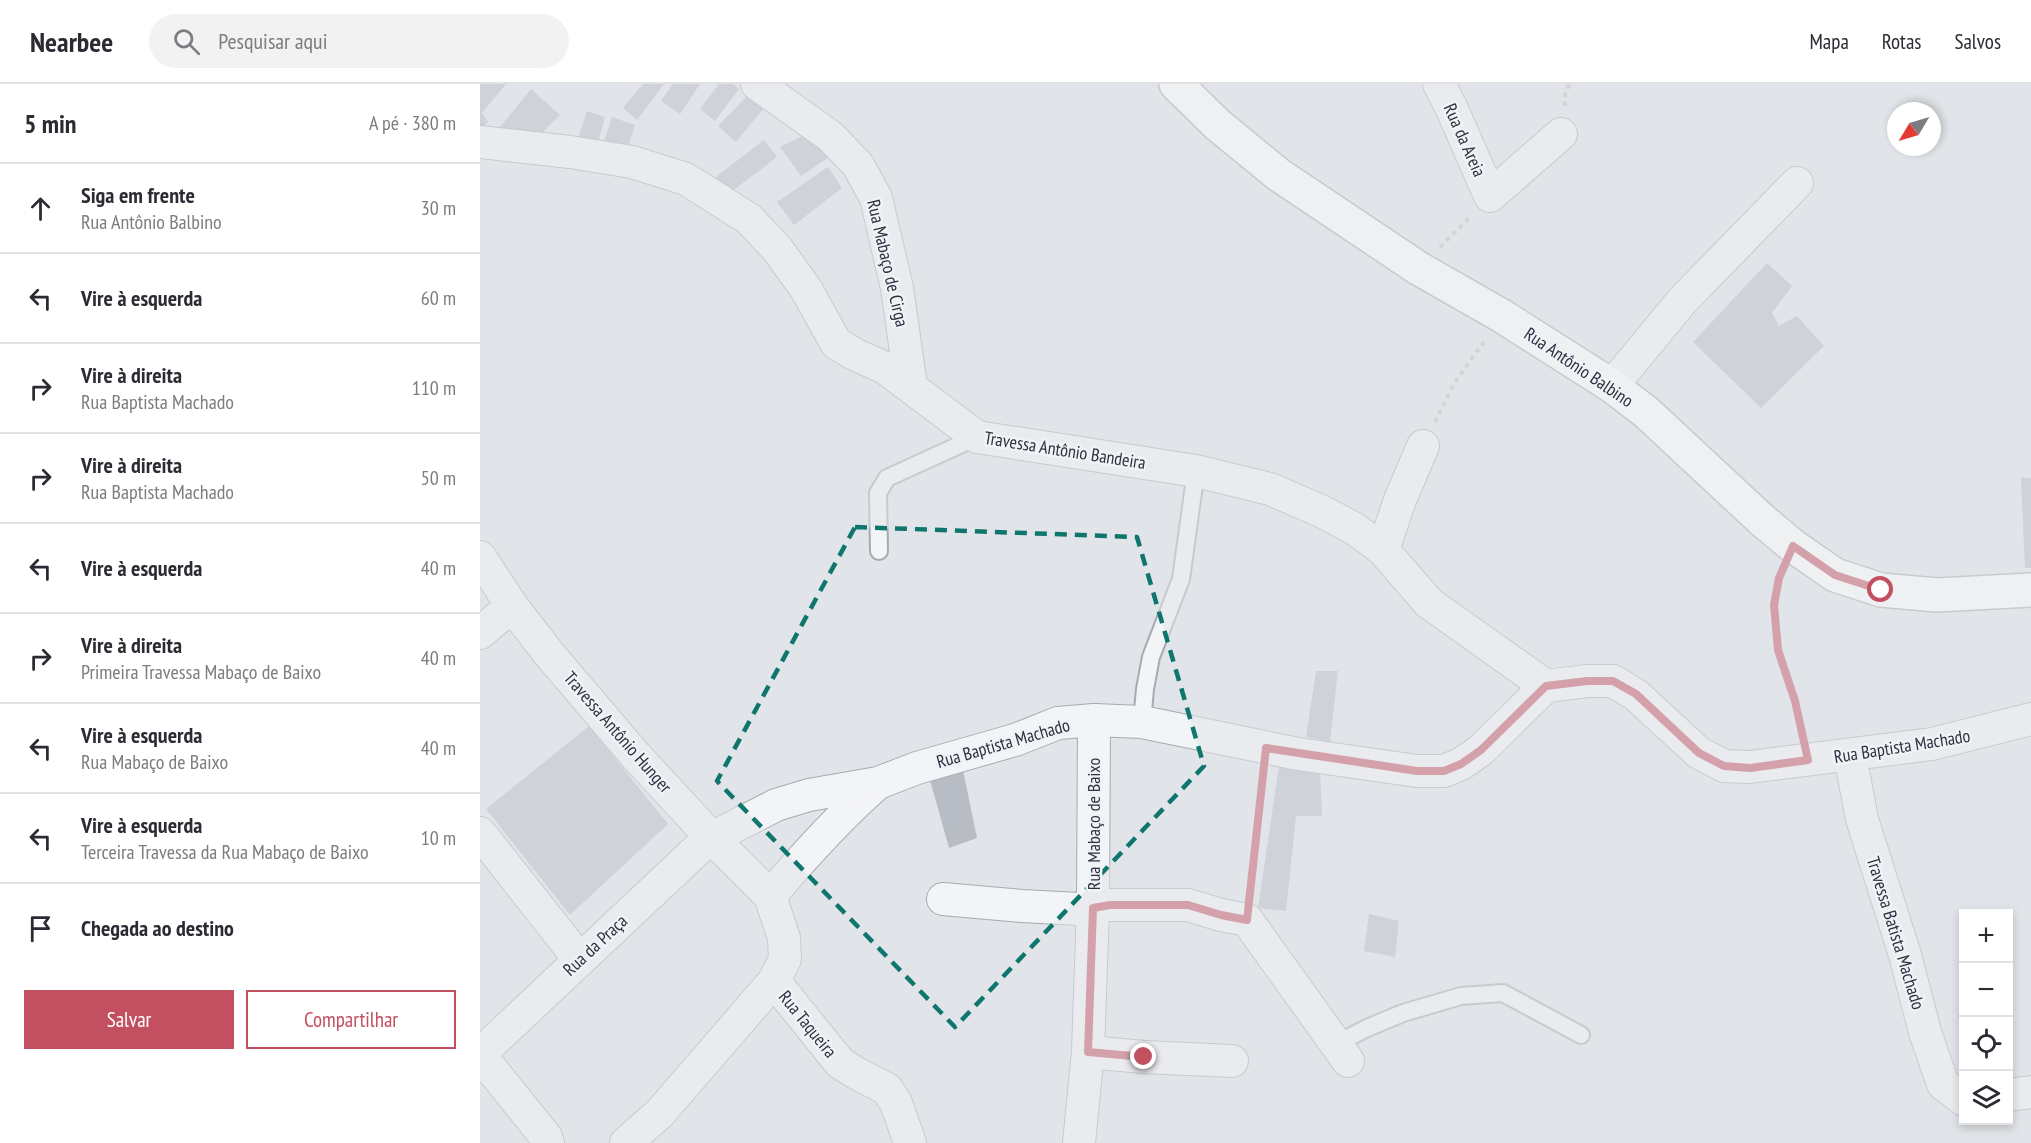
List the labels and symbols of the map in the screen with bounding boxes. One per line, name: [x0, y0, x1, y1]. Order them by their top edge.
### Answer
street label: Rua da Areia: [1439, 100, 1491, 180]
north arrow: [1887, 102, 1941, 156]
street label: Rua Mabaço de Cirga: [862, 197, 914, 329]
street label: Rua Antônio Balbino: [1520, 322, 1638, 412]
street label: Travessa Antônio Bandeira: [983, 426, 1147, 474]
route start: [1867, 576, 1893, 602]
street label: Travessa Antônio Hunger: [559, 666, 677, 798]
street label: Rua Baptista Machado: [934, 713, 1073, 773]
street label: Rua Baptista Machado: [1832, 724, 1972, 768]
street label: Rua Mabaço de Baixo: [1082, 758, 1105, 890]
street label: Travessa Batista Machado: [1862, 854, 1930, 1012]
street label: Rua da Praça: [558, 909, 632, 981]
street label: Rua Taqueira: [774, 986, 842, 1062]
route end: [1130, 1043, 1156, 1069]

